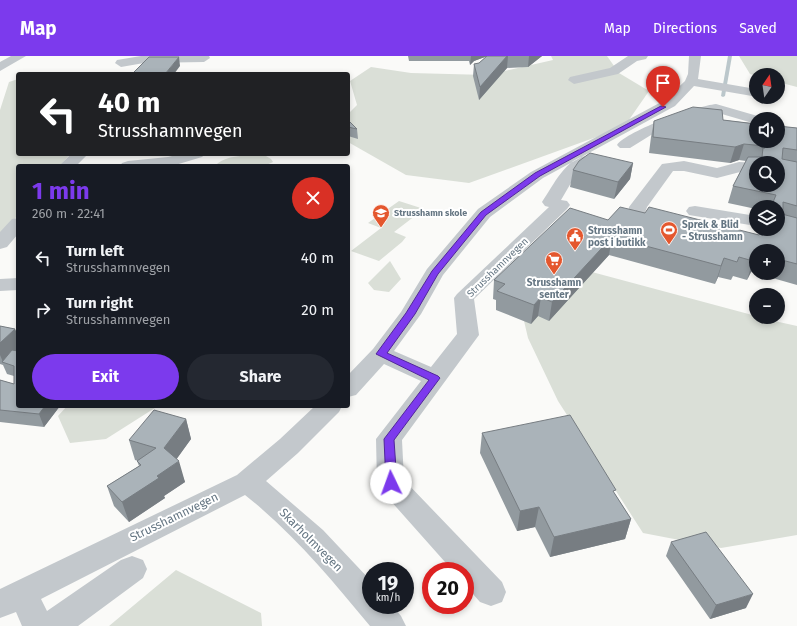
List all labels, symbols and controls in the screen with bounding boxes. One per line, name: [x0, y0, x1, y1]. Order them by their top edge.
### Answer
text: Map: [20, 17, 57, 40]
text: Map: [604, 20, 631, 37]
text: Directions: [653, 20, 717, 37]
text: Saved: [739, 20, 777, 37]
pin: [646, 66, 680, 107]
north arrow: [749, 68, 785, 104]
map controls: [749, 68, 785, 324]
icon: arrive: [652, 72, 674, 94]
text: 40 m: [98, 86, 161, 119]
icon: left: [32, 88, 84, 140]
button: sound: [749, 112, 785, 148]
text: Strusshamnvegen: [98, 120, 243, 142]
button: search: [749, 156, 785, 192]
text: 1 min: [32, 177, 90, 205]
button: close: [292, 177, 334, 219]
button: layers: [749, 200, 785, 236]
school or university icon: Strusshamn skole: [371, 203, 391, 228]
text: 260 m · 22:41: [32, 206, 105, 221]
place label: Strusshamn skole: [394, 208, 467, 218]
place label: Sprek & Blid - Strusshamn: [682, 219, 743, 243]
sports icon: Sprek & Blid - Strusshamn: [659, 220, 679, 245]
place label: Strusshamn post i butikk: [588, 225, 646, 249]
public building icon: Strusshamn post i butikk: [565, 226, 585, 251]
street label: Strusshamnvegen: [465, 236, 531, 300]
text: Turn left: [66, 242, 124, 260]
button: +: [749, 244, 785, 280]
icon: left: [32, 247, 54, 269]
text: 40 m: [301, 249, 334, 267]
supermarket icon: Strusshamn senter: [544, 250, 564, 275]
text: Strusshamnvegen: [66, 260, 170, 275]
place label: Strusshamn senter: [527, 277, 581, 301]
button: −: [749, 288, 785, 324]
text: Turn right: [66, 294, 133, 312]
icon: right: [32, 299, 54, 321]
text: 20 m: [301, 301, 334, 319]
text: Strusshamnvegen: [66, 312, 170, 327]
button: Exit: [32, 354, 179, 400]
button: Share: [187, 354, 334, 400]
position arrow: [370, 462, 412, 504]
street label: Strusshamnvegen: [128, 490, 220, 544]
street label: Skarholmvegen: [277, 506, 345, 574]
speed limit sign: 20: [422, 562, 474, 614]
text: 19: [378, 571, 398, 595]
text: km/h: [376, 592, 400, 604]

